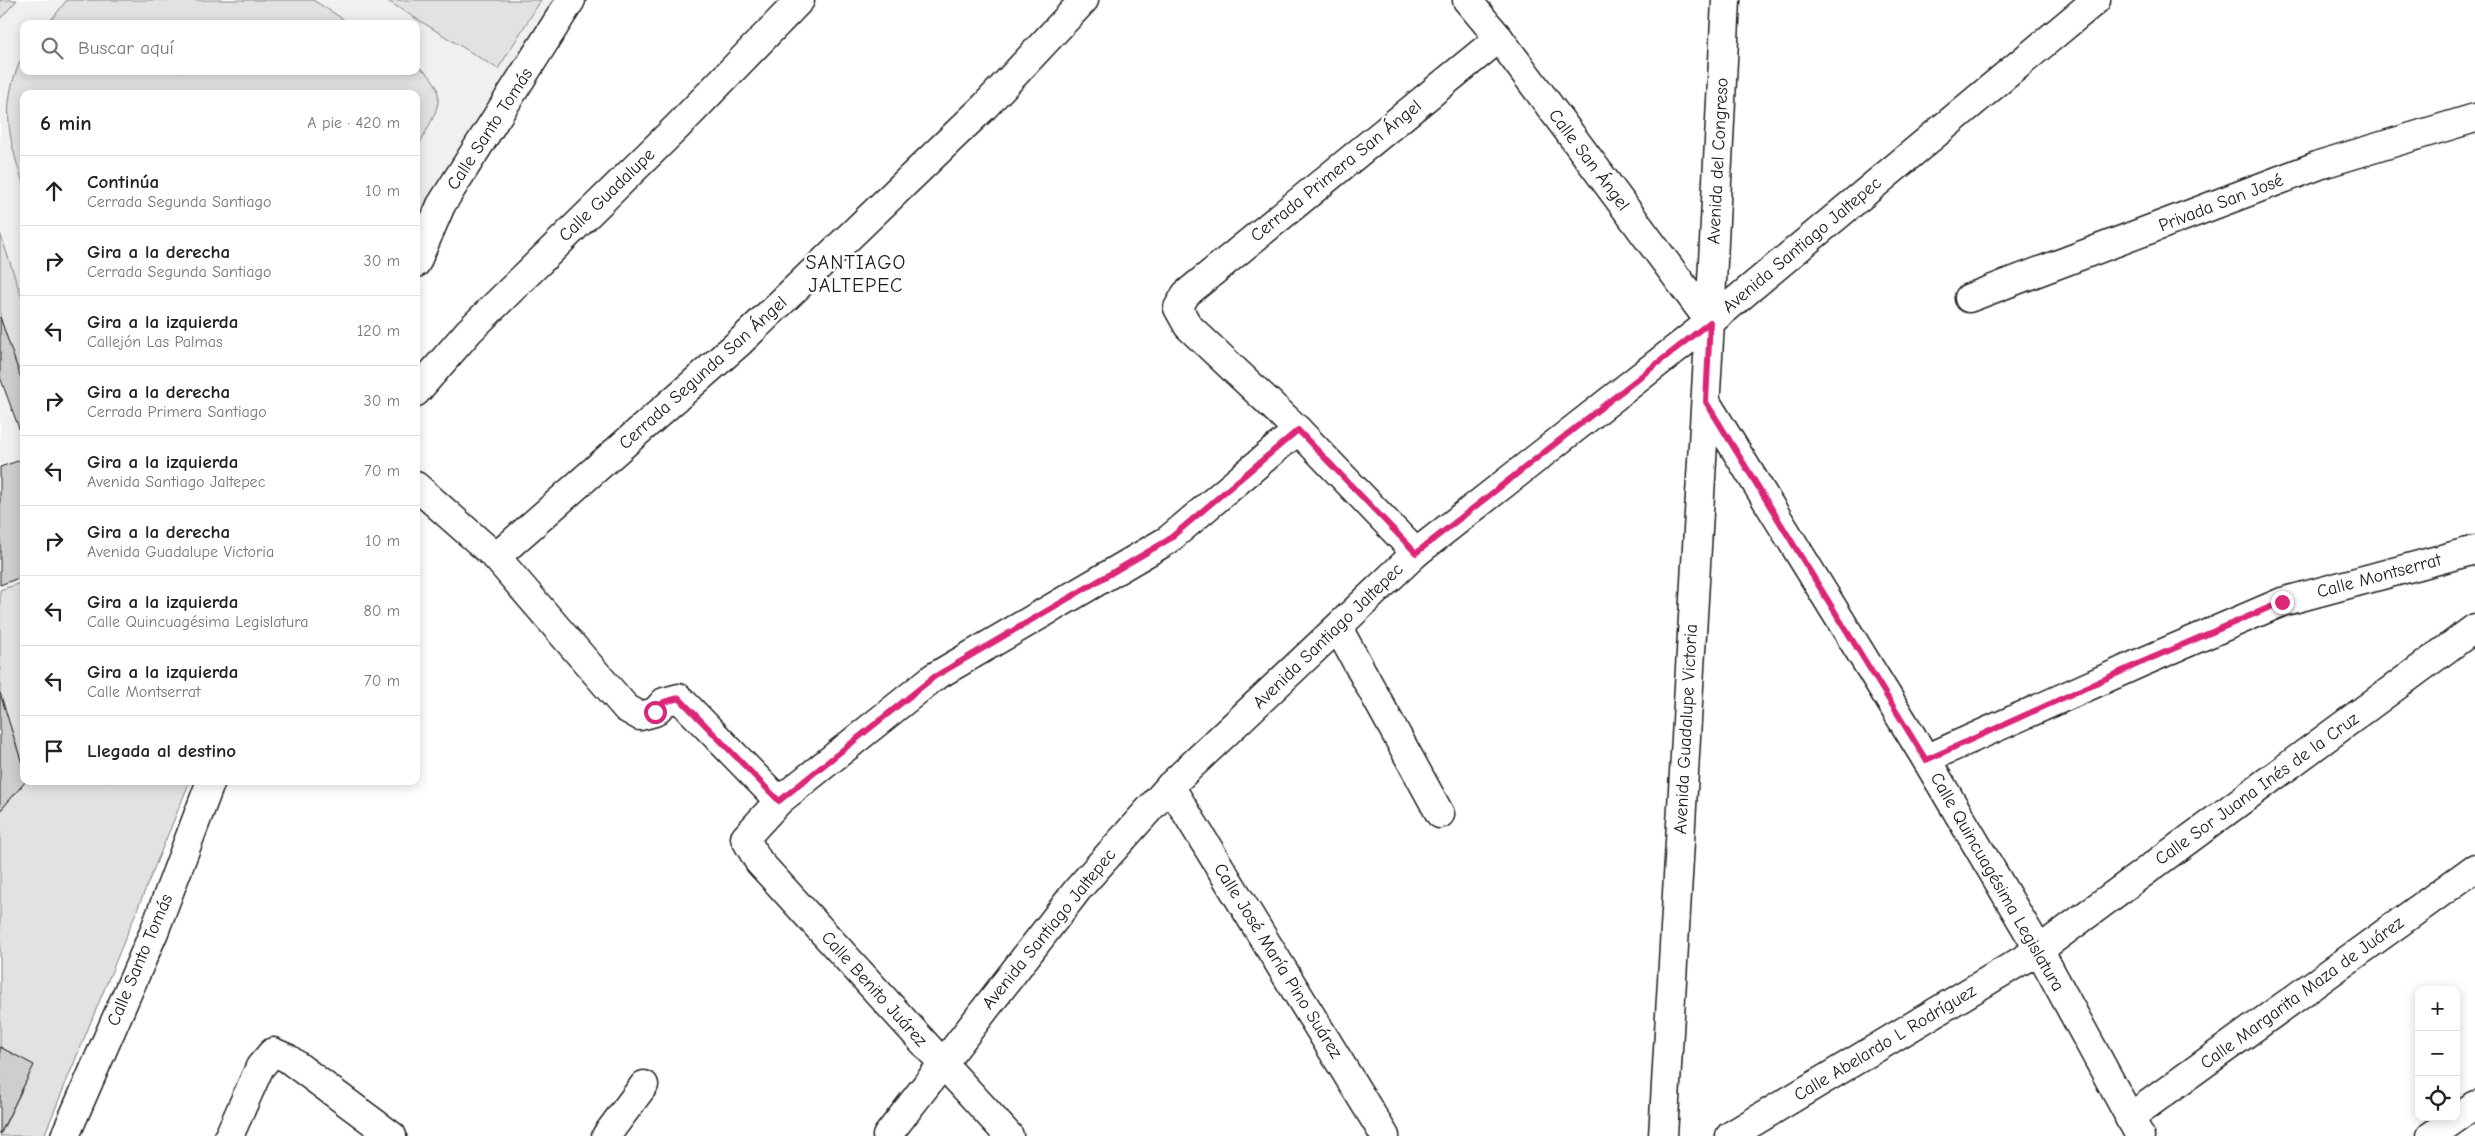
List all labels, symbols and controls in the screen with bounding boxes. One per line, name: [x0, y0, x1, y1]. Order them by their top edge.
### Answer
search box: [20, 20, 420, 75]
icon: search: [38, 34, 66, 62]
text: Buscar aquí: [78, 37, 174, 59]
street label: Calle Santo Tomás: [443, 64, 537, 194]
street label: Avenida del Congreso: [1703, 77, 1733, 245]
street label: Cerrada Primera San Ángel: [1246, 95, 1426, 246]
street label: Calle San Ángel: [1544, 105, 1635, 215]
text: 6 min: [40, 111, 92, 135]
text: A pie · 420 m: [307, 114, 400, 132]
street label: Calle Guadalupe: [555, 144, 659, 246]
street label: Privada San José: [2156, 170, 2286, 236]
text: Continúa: [87, 171, 159, 193]
street label: Avenida Santiago Jaltepec: [1718, 172, 1886, 318]
icon: ahead: [40, 177, 68, 205]
text: 10 m: [365, 182, 400, 200]
text: Cerrada Segunda Santiago: [87, 193, 271, 211]
text: Gira a la derecha: [87, 241, 230, 263]
icon: right: [40, 247, 68, 275]
district label: SANTIAGO JALTEPEC: [806, 251, 906, 297]
text: 30 m: [364, 252, 400, 270]
text: Cerrada Segunda Santiago: [87, 263, 271, 281]
street label: Cerrada Segunda San Ángel: [614, 291, 791, 454]
text: Gira a la izquierda: [87, 311, 238, 333]
icon: left: [40, 317, 68, 345]
text: 120 m: [357, 322, 400, 340]
text: Callejón Las Palmas: [87, 333, 223, 351]
text: Gira a la derecha: [87, 381, 230, 403]
icon: right: [40, 387, 68, 415]
text: 30 m: [364, 392, 400, 410]
text: Cerrada Primera Santiago: [87, 403, 267, 421]
text: Gira a la izquierda: [87, 451, 238, 473]
icon: left: [40, 457, 68, 485]
text: 70 m: [364, 462, 400, 480]
text: Avenida Santiago Jaltepec: [87, 473, 265, 491]
text: Gira a la derecha: [87, 521, 230, 543]
icon: right: [40, 527, 68, 555]
text: 10 m: [365, 532, 400, 550]
text: Avenida Guadalupe Victoria: [87, 543, 274, 561]
street label: Calle Montserrat: [2315, 549, 2444, 603]
street label: Avenida Santiago Jaltepec: [1249, 559, 1408, 713]
text: Gira a la izquierda: [87, 591, 238, 613]
route end: [2271, 591, 2294, 614]
icon: left: [40, 597, 68, 625]
text: 80 m: [363, 602, 400, 620]
text: Calle Quincuagésima Legislatura: [87, 613, 309, 631]
street label: Avenida Guadalupe Victoria: [1670, 623, 1702, 835]
text: Gira a la izquierda: [87, 661, 238, 683]
icon: left: [40, 667, 68, 695]
text: 70 m: [364, 672, 400, 690]
text: Calle Montserrat: [87, 683, 201, 701]
route start: [644, 701, 667, 724]
street label: Calle Sor Juana Inés de la Cruz: [2151, 708, 2363, 870]
icon: arrive: [40, 737, 68, 765]
text: Llegada al destino: [87, 740, 236, 762]
street label: Calle Quincuagésima Legislatura: [1926, 769, 2068, 995]
street label: Avenida Santiago Jaltepec: [978, 844, 1120, 1014]
street label: Calle José María Pino Suárez: [1209, 860, 1347, 1063]
street label: Calle Santo Tomás: [103, 891, 177, 1029]
street label: Calle Margarita Maza de Juárez: [2196, 912, 2408, 1074]
street label: Calle Benito Juárez: [817, 927, 931, 1051]
street label: Calle Abelardo L Rodríguez: [1790, 980, 1980, 1106]
map controls: [2415, 986, 2460, 1121]
button: +: [2415, 986, 2460, 1031]
button: −: [2415, 1031, 2460, 1076]
button: locate: [2415, 1076, 2460, 1121]

